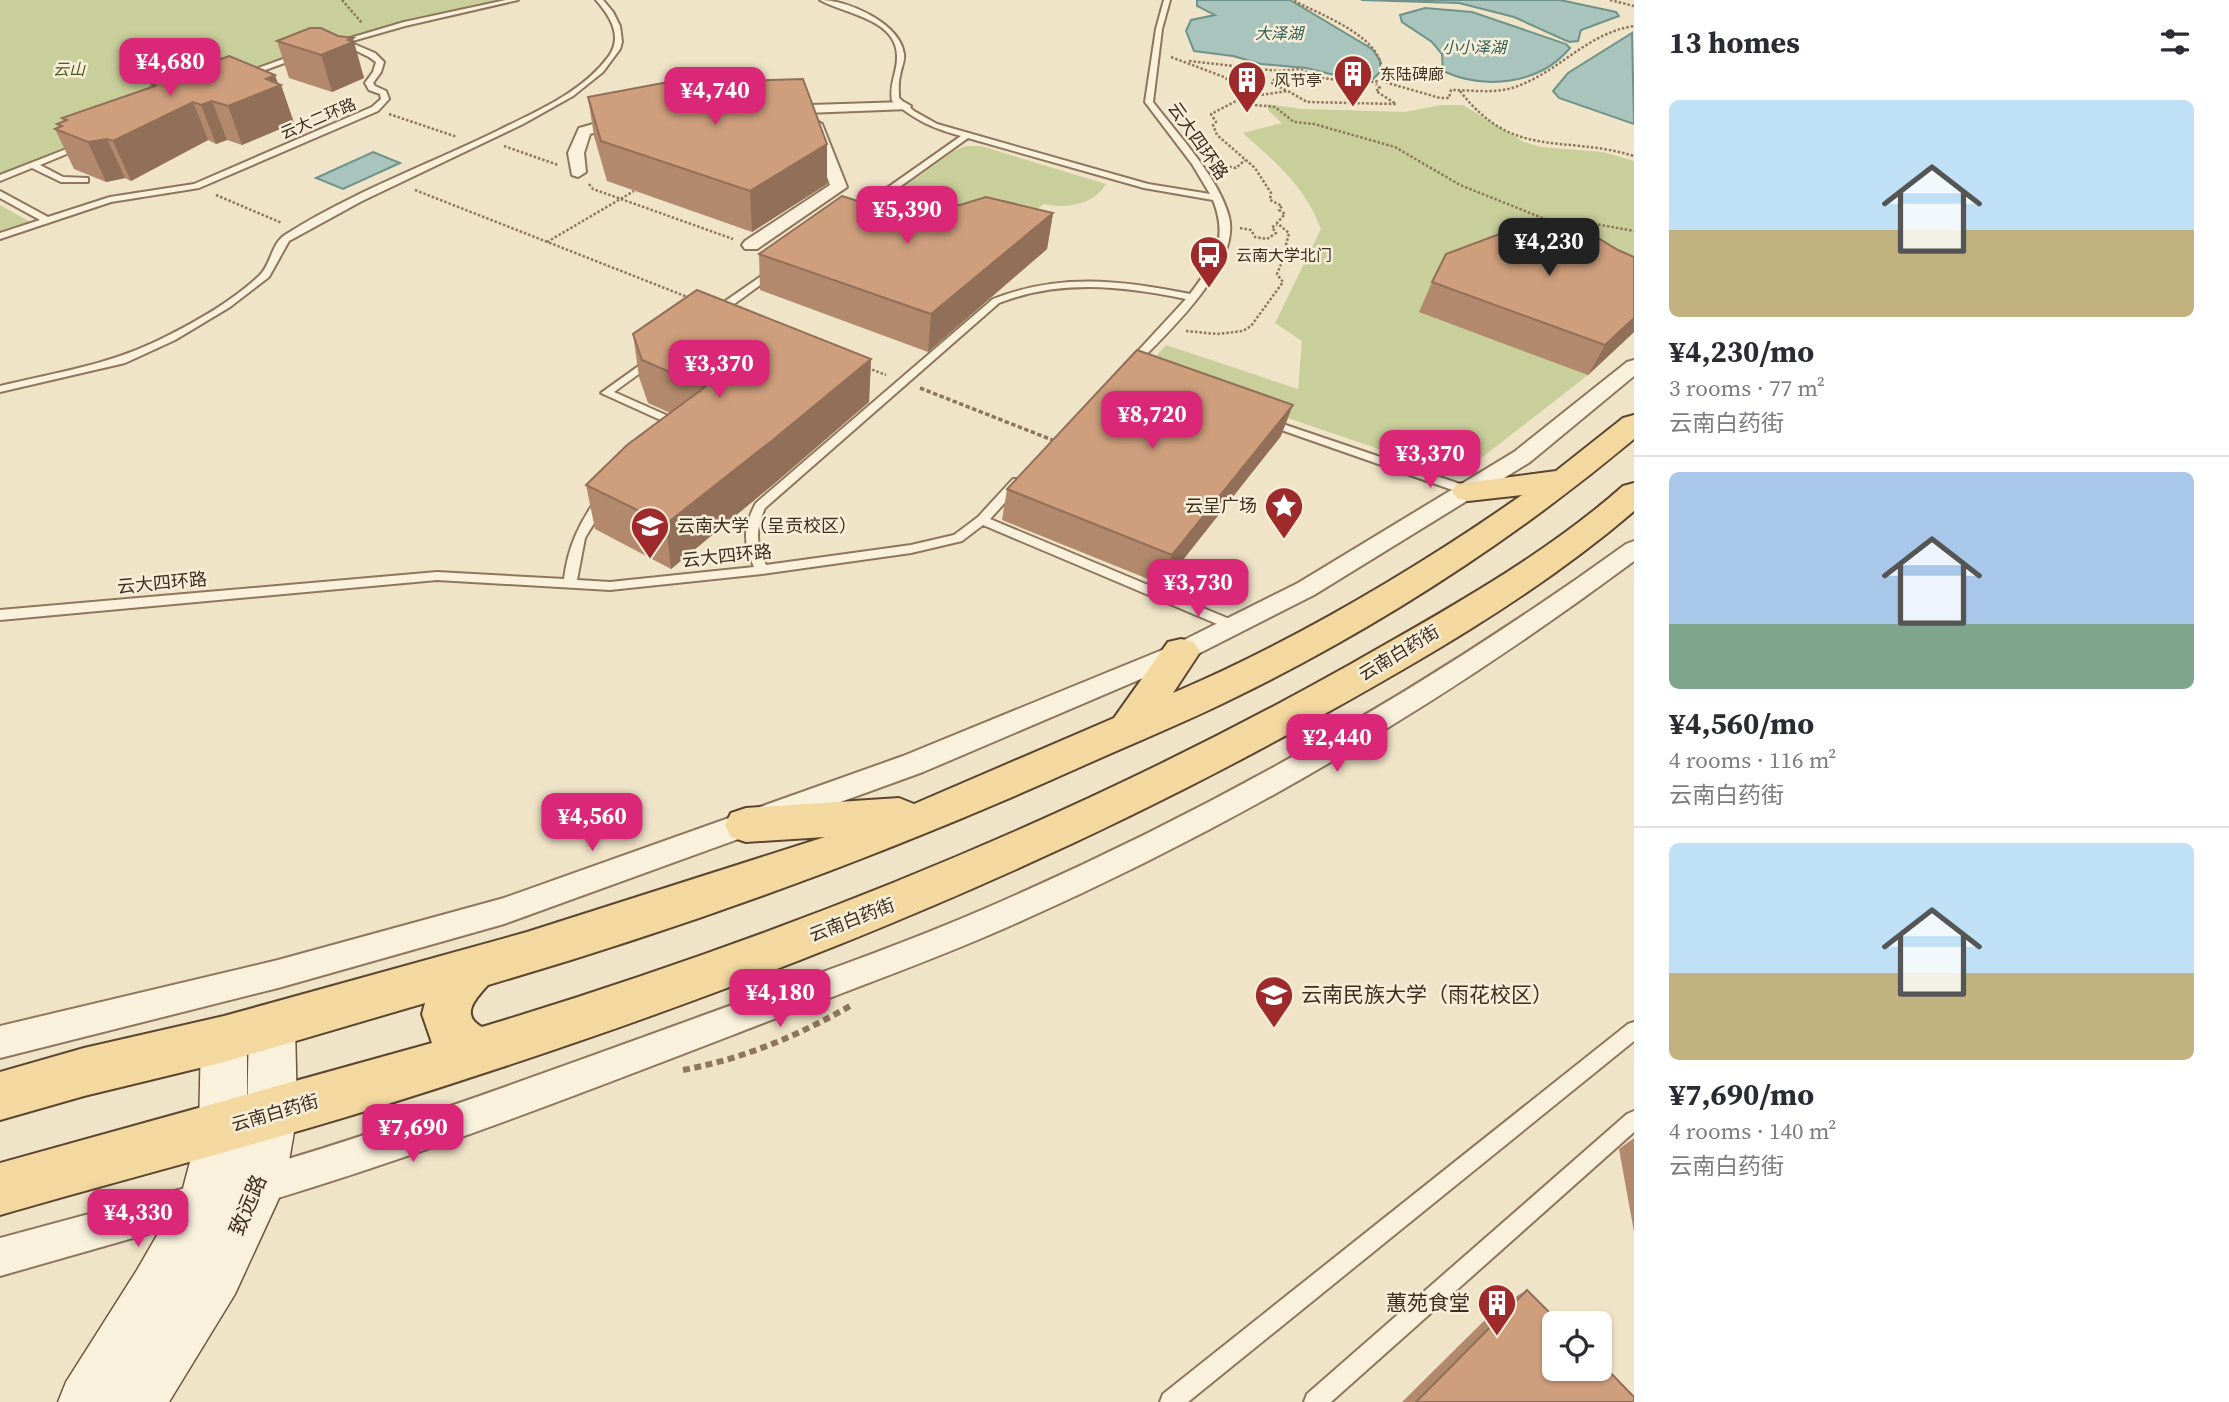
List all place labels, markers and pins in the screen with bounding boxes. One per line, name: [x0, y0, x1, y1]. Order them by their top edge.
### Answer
pin: ¥4,680: [113, 38, 227, 98]
building icon: 东陆碑廊: [1332, 53, 1374, 108]
building icon: 风节亭: [1226, 59, 1268, 114]
place label: 东陆碑廊: [1380, 63, 1444, 85]
pin: ¥4,740: [658, 68, 772, 127]
place label: 风节亭: [1274, 69, 1322, 91]
pin: ¥5,390: [850, 187, 964, 246]
pin: ¥4,230: [1492, 218, 1606, 278]
bus stop icon: 云南大学北门: [1188, 234, 1230, 289]
place label: 云南大学北门: [1236, 244, 1332, 266]
pin: ¥3,370: [662, 340, 776, 400]
pin: ¥8,720: [1095, 392, 1209, 451]
pin: ¥3,370: [1373, 430, 1487, 490]
place icon: 云呈广场: [1263, 485, 1305, 540]
place label: 云呈广场: [1185, 493, 1257, 518]
school or university icon: 云南大学（呈贡校区）: [629, 505, 671, 560]
place label: 云南大学（呈贡校区）: [677, 513, 857, 538]
pin: ¥3,730: [1141, 560, 1255, 619]
pin: ¥2,440: [1280, 714, 1394, 774]
pin: ¥4,560: [535, 794, 649, 853]
pin: ¥4,180: [723, 970, 837, 1029]
school or university icon: 云南民族大学（雨花校区）: [1253, 974, 1295, 1029]
place label: 云南民族大学（雨花校区）: [1301, 980, 1553, 1009]
pin: ¥7,690: [356, 1104, 470, 1164]
pin: ¥4,330: [81, 1190, 195, 1249]
building icon: 蕙苑食堂: [1476, 1282, 1518, 1337]
place label: 蕙苑食堂: [1386, 1288, 1470, 1317]

